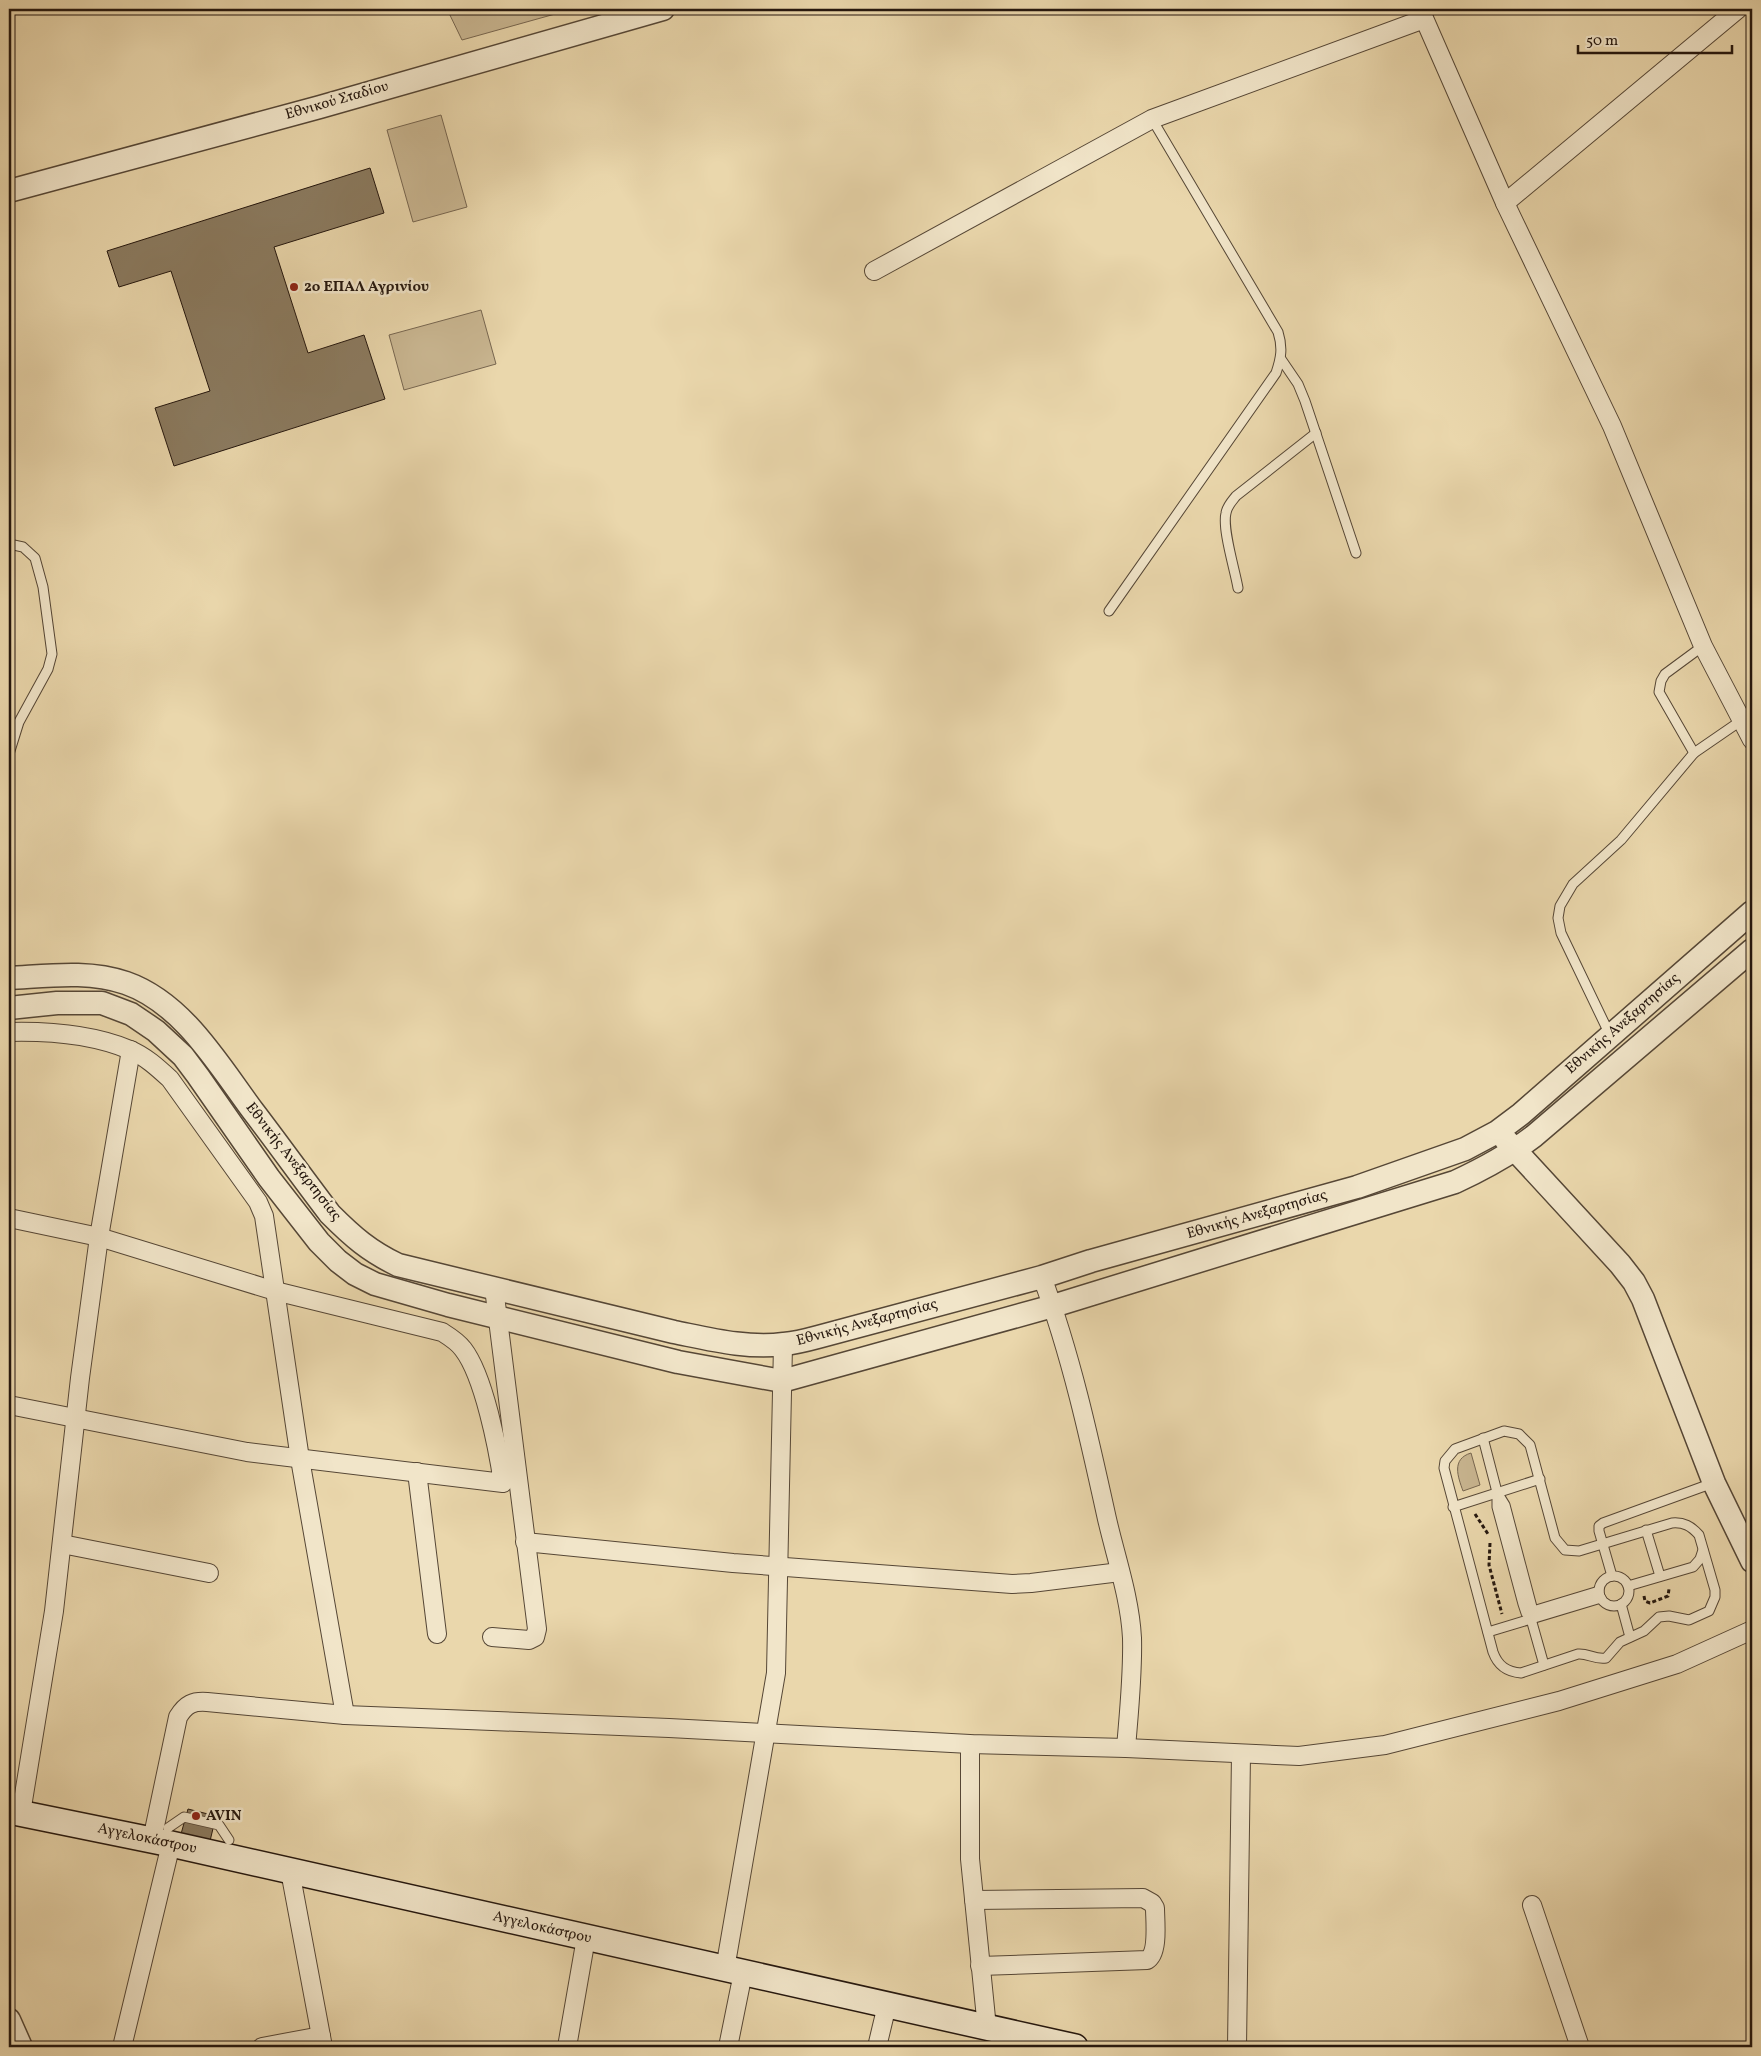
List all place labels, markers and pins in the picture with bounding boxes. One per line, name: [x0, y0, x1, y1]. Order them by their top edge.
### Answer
place label: 2ο ΕΠΑΛ Αγρινίου: [304, 277, 429, 298]
marker: 2ο ΕΠΑΛ Αγρινίου: [288, 281, 300, 293]
place label: AVIN: [206, 1806, 242, 1827]
marker: AVIN: [190, 1810, 202, 1822]

